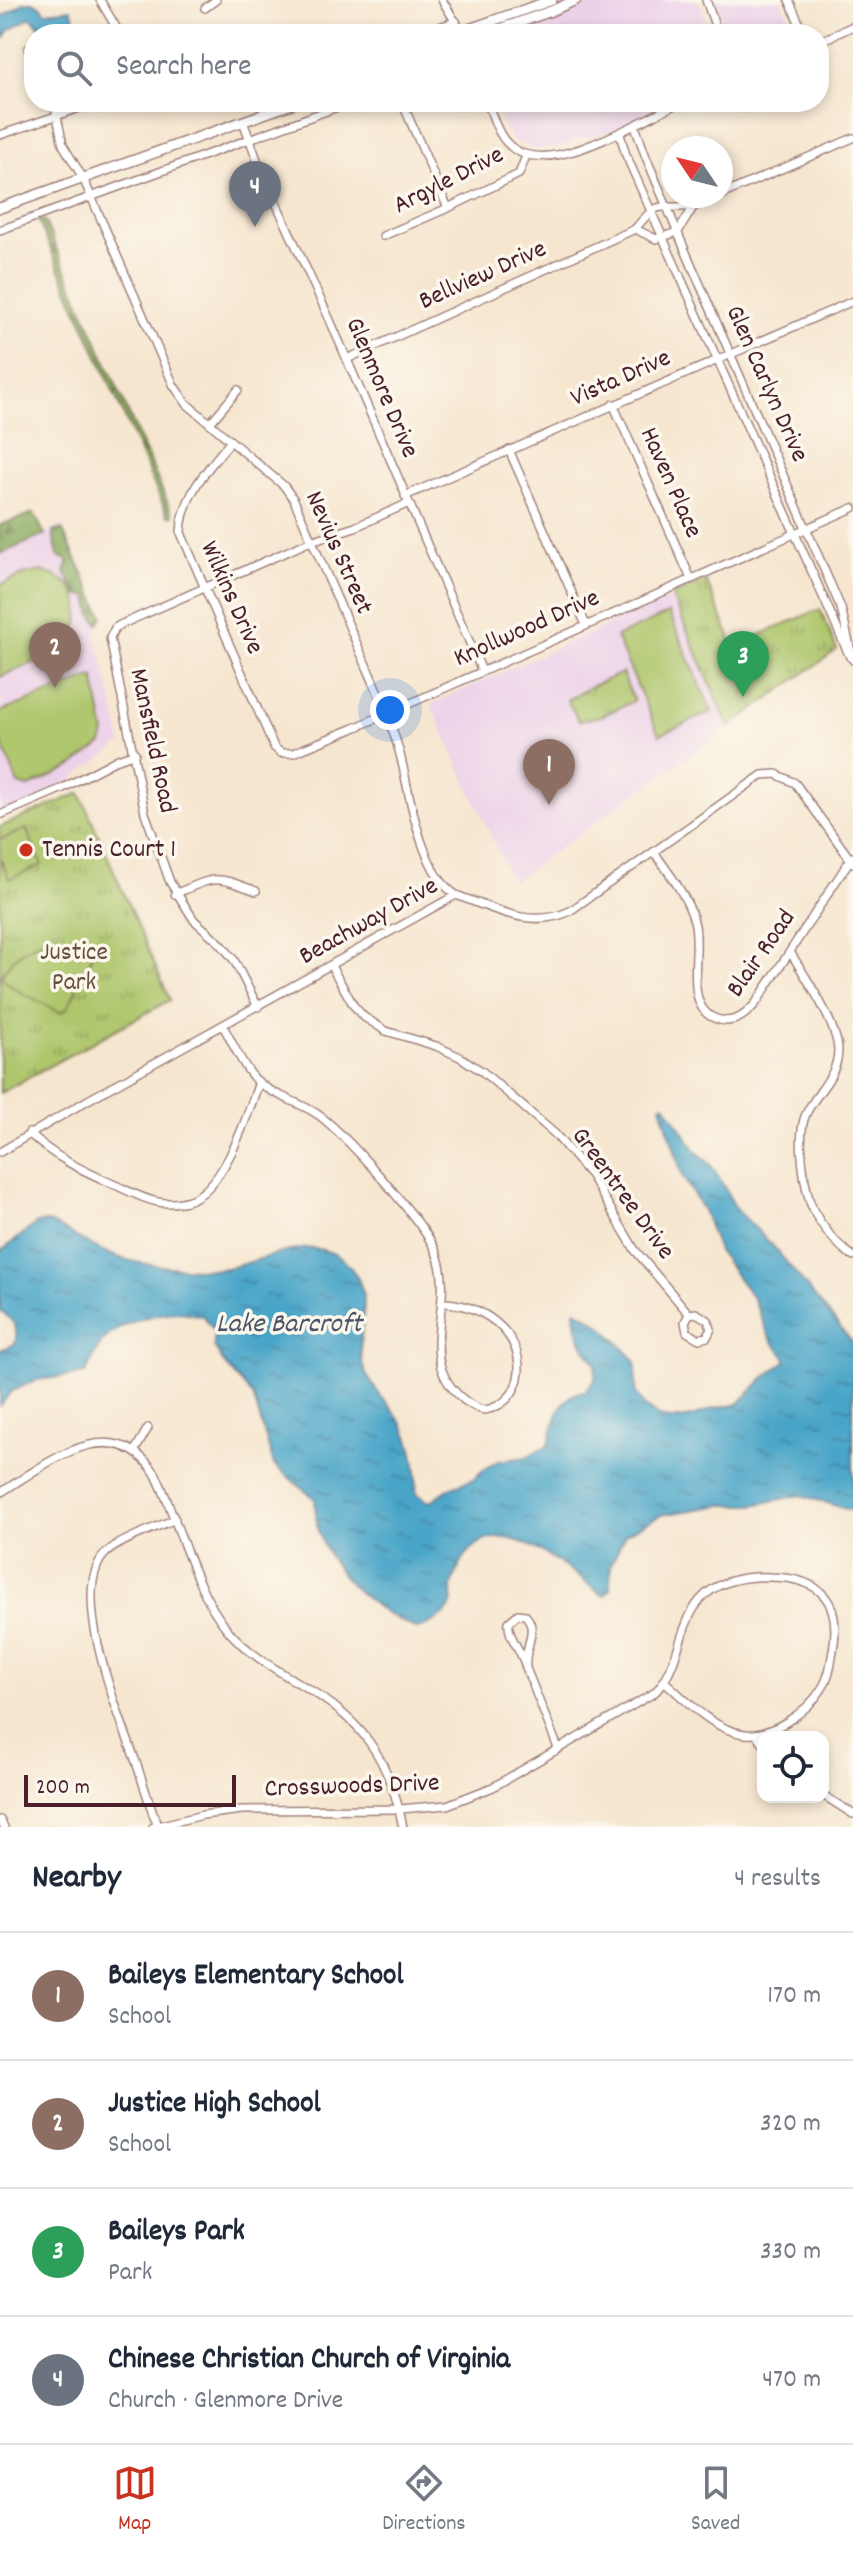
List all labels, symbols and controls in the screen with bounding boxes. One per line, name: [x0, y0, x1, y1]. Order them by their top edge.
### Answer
search box: [24, 24, 829, 112]
icon: search: [52, 46, 96, 90]
text: Search here: [116, 47, 252, 90]
north arrow: [661, 136, 733, 208]
street label: Argyle Drive: [387, 137, 511, 225]
pin: 4: [229, 161, 281, 227]
street label: Bellview Drive: [413, 231, 553, 321]
street label: Glen Carlyn Drive: [715, 300, 817, 468]
street label: Glenmore Drive: [335, 312, 427, 464]
street label: Vista Drive: [565, 341, 677, 417]
street label: Haven Place: [629, 422, 711, 544]
street label: Nevius Street: [294, 486, 382, 621]
street label: Wilkins Drive: [190, 536, 272, 660]
street label: Knollwood Drive: [448, 580, 606, 678]
pin: 2: [29, 622, 81, 688]
pin: 3: [717, 631, 769, 697]
street label: Mansfield Road: [119, 665, 185, 817]
your location: [370, 690, 410, 730]
pin: 1: [523, 739, 575, 805]
place label: Tennis Court 1: [42, 832, 176, 869]
marker: Tennis Court 1: [17, 841, 35, 859]
street label: Beachway Drive: [293, 869, 445, 975]
street label: Blair Road: [718, 903, 806, 1005]
park label: Justice Park: [40, 935, 108, 1002]
street label: Greentree Drive: [561, 1120, 683, 1268]
water label: Lake Barcroft: [216, 1306, 365, 1346]
map controls: [757, 1731, 829, 1803]
button: locate: [757, 1731, 829, 1803]
street label: Crosswoods Drive: [264, 1765, 440, 1809]
scale bar: [24, 1771, 236, 1807]
text: 200 m: [36, 1773, 90, 1804]
text: Nearby: [32, 1855, 121, 1904]
text: 4 results: [734, 1861, 821, 1898]
text: Baileys Elementary School: [108, 1956, 404, 1999]
text: 1: [55, 1978, 61, 2015]
text: 170 m: [767, 1978, 821, 2015]
text: School: [108, 1999, 171, 2036]
text: Justice High School: [108, 2084, 321, 2127]
text: 2: [52, 2106, 64, 2143]
text: 320 m: [760, 2106, 821, 2143]
text: School: [108, 2127, 171, 2164]
text: Baileys Park: [108, 2212, 245, 2255]
text: 3: [52, 2234, 64, 2271]
text: 330 m: [760, 2234, 821, 2271]
text: Park: [108, 2255, 152, 2292]
text: Chinese Christian Church of Virginia: [108, 2340, 510, 2383]
text: 4: [53, 2362, 63, 2399]
text: 470 m: [762, 2362, 821, 2399]
text: Church · Glenmore Drive: [108, 2383, 343, 2420]
tab: Map: [113, 2461, 157, 2540]
tab: Directions: [382, 2461, 466, 2540]
tab: Saved: [691, 2461, 740, 2540]

